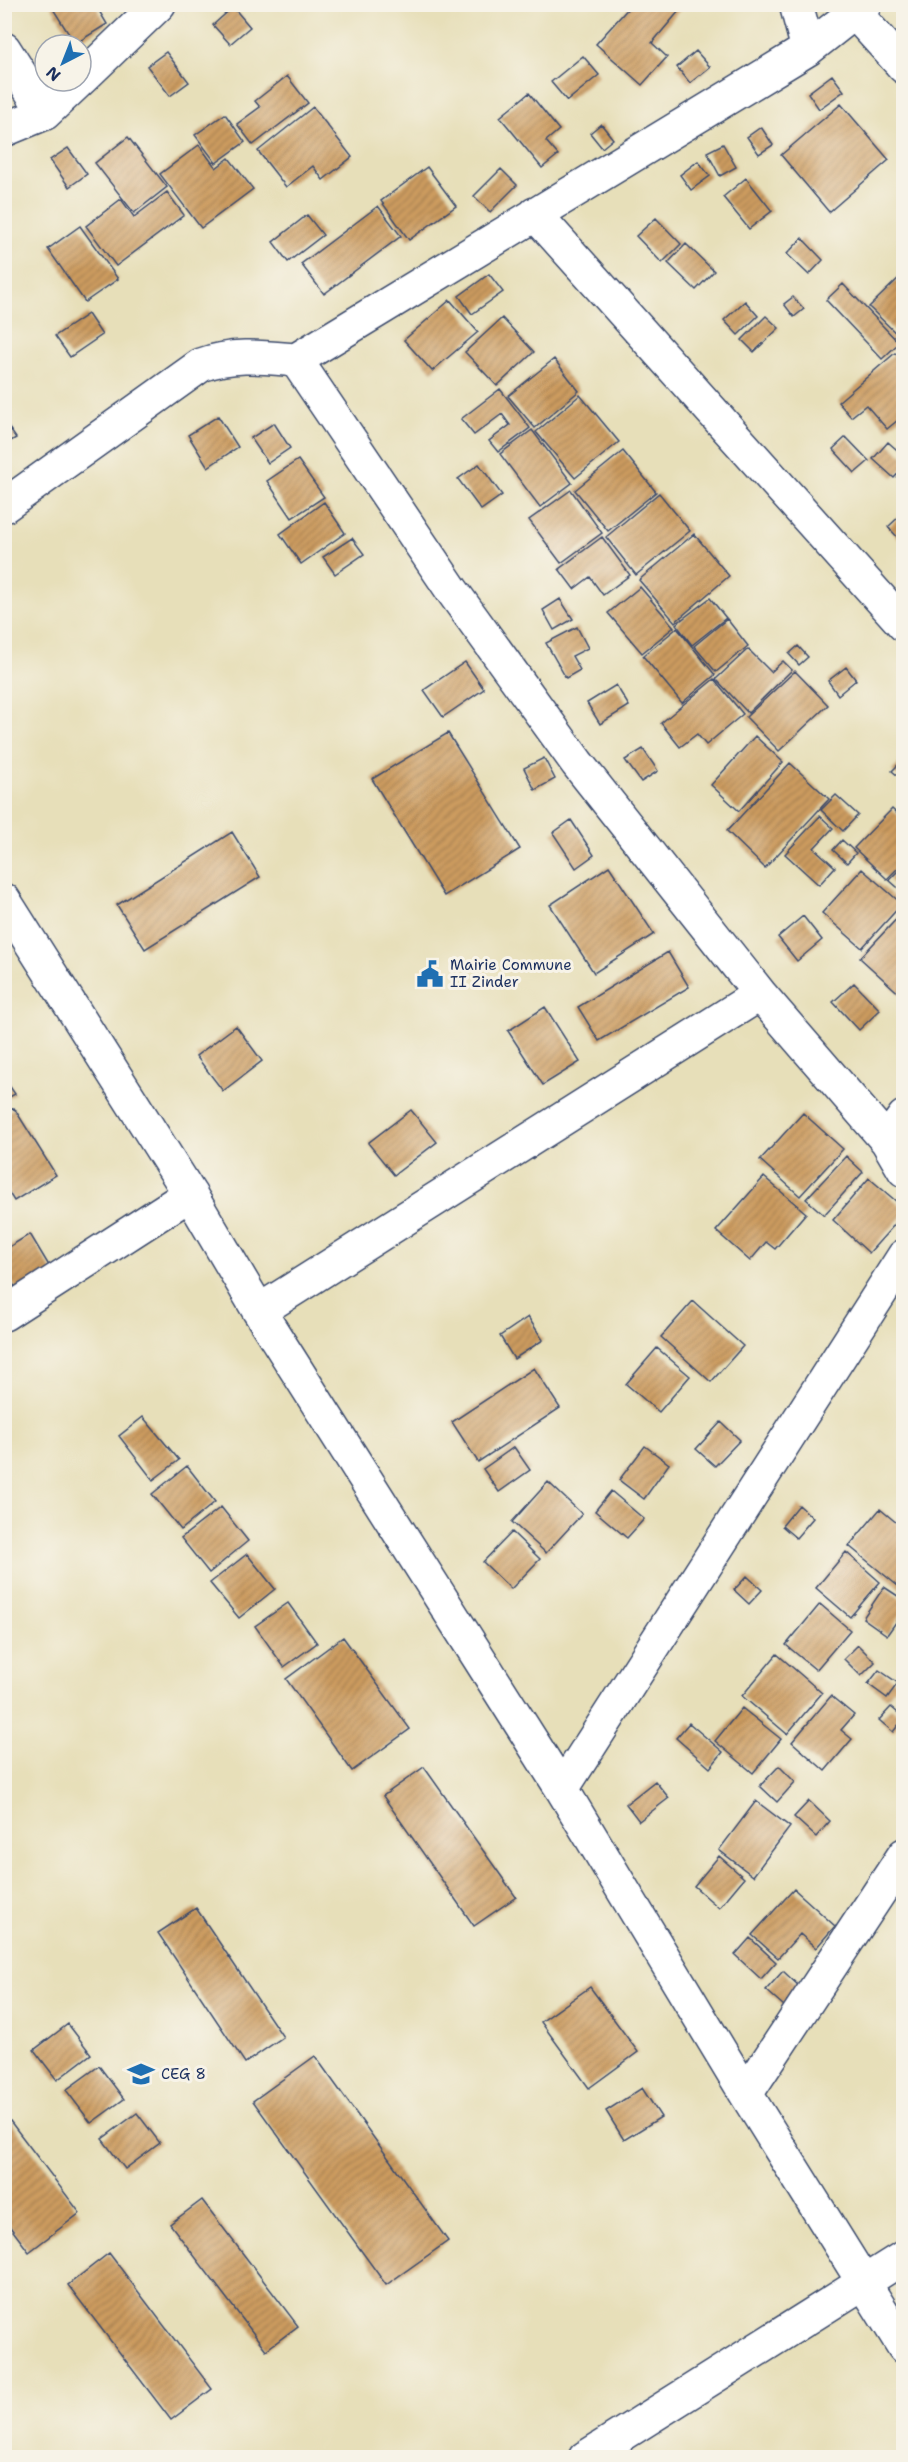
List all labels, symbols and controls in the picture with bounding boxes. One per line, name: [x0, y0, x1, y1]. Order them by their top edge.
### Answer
north arrow: [33, 33, 93, 93]
text: N: [42, 62, 65, 86]
place label: Mairie Commune II Zinder: [450, 955, 572, 992]
public building icon: Mairie Commune II Zinder: [415, 959, 445, 989]
school or university icon: CEG 8: [126, 2059, 156, 2089]
place label: CEG 8: [161, 2064, 206, 2084]

